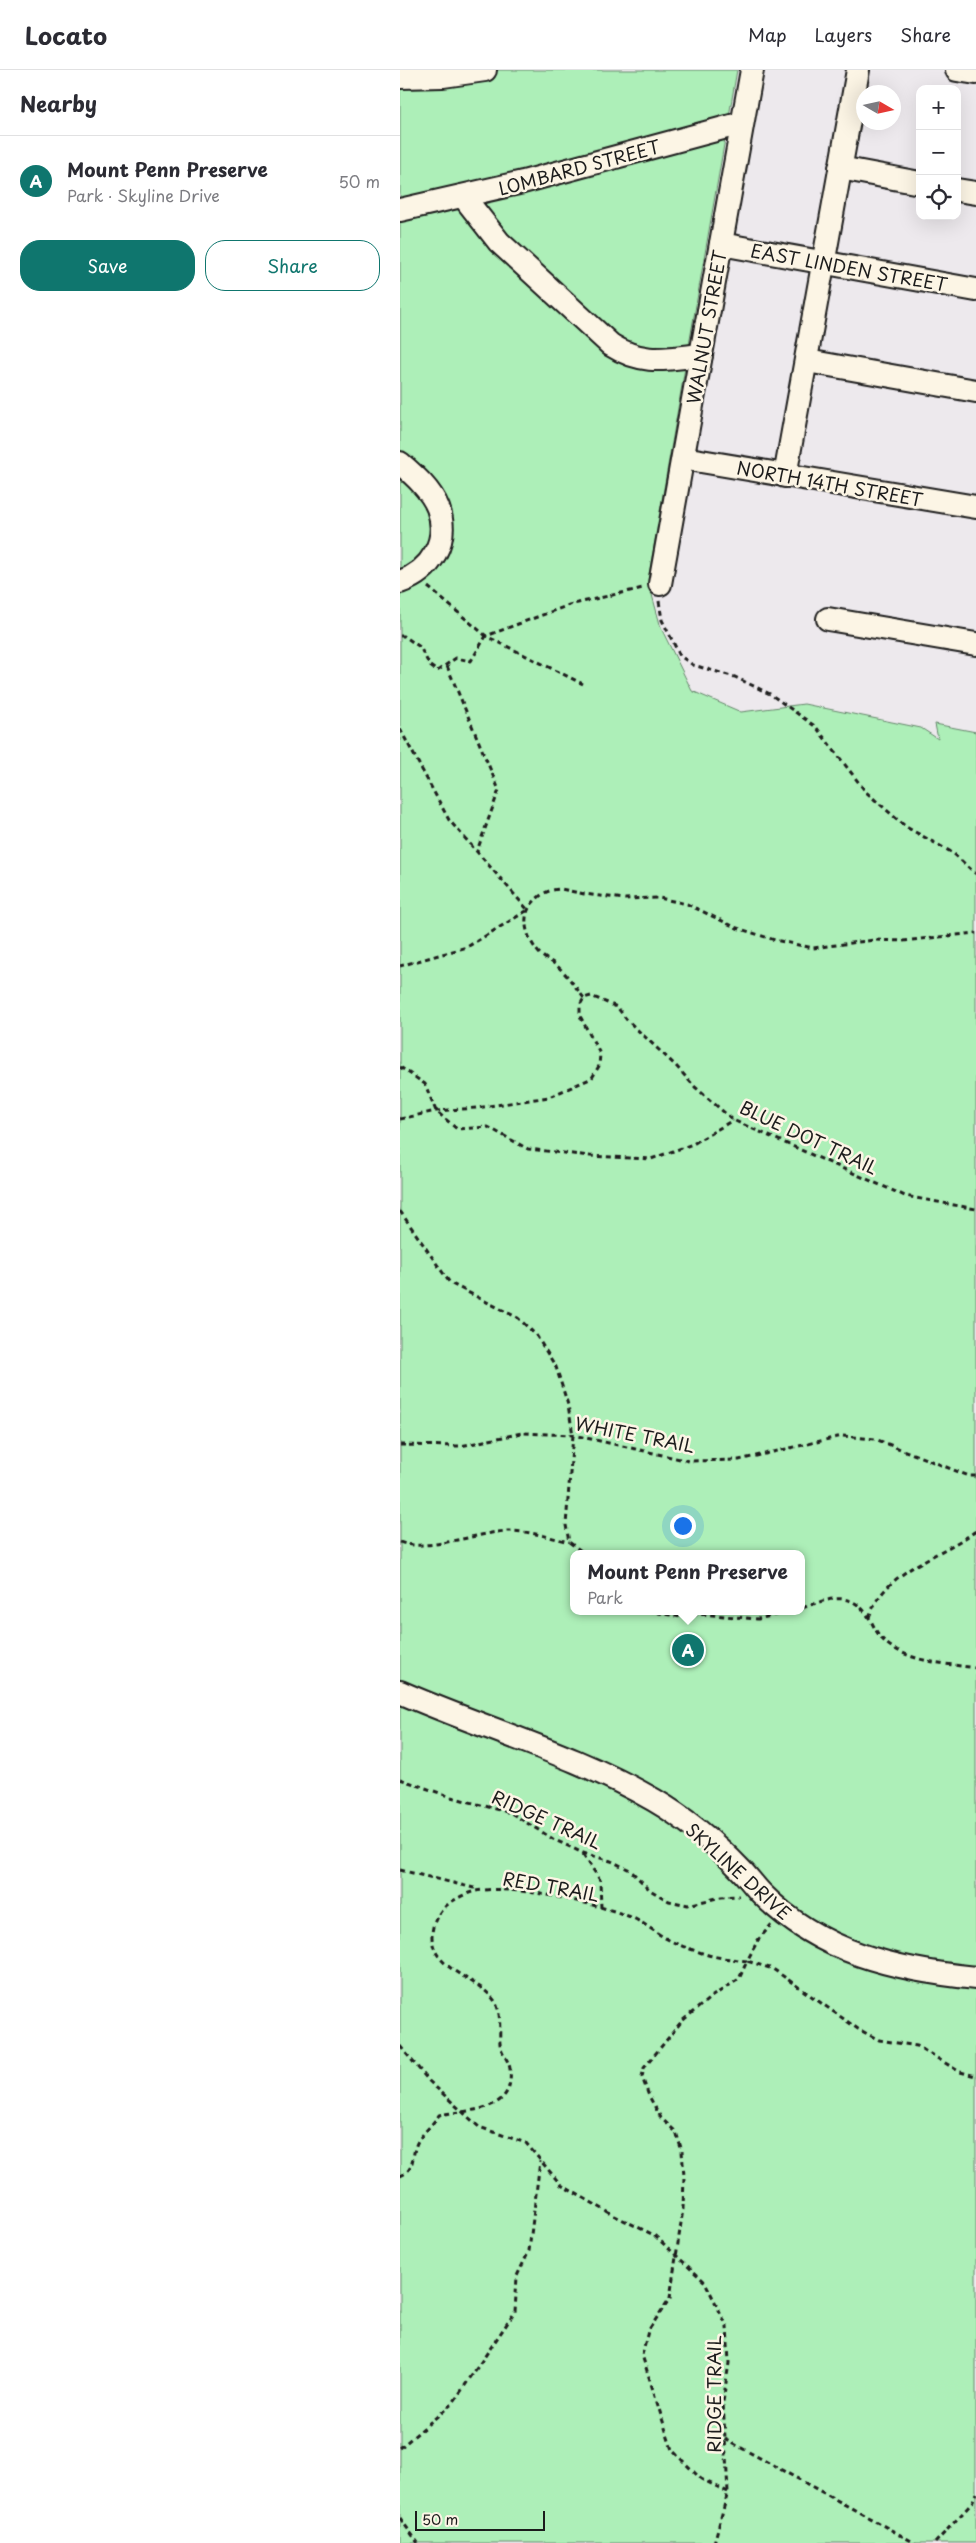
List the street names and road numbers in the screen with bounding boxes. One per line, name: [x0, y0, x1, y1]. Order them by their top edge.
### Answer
street label: LOMBARD STREET: [495, 132, 664, 202]
street label: EAST LINDEN STREET: [748, 236, 950, 298]
street label: WALNUT STREET: [679, 247, 733, 406]
street label: NORTH 14TH STREET: [735, 453, 926, 513]
street label: BLUE DOT TRAIL: [736, 1093, 882, 1181]
street label: WHITE TRAIL: [573, 1409, 697, 1459]
street label: RIDGE TRAIL: [488, 1783, 606, 1855]
street label: SKYLINE DRIVE: [680, 1816, 798, 1926]
street label: RED TRAIL: [501, 1864, 601, 1908]
street label: RIDGE TRAIL: [700, 2335, 727, 2453]

